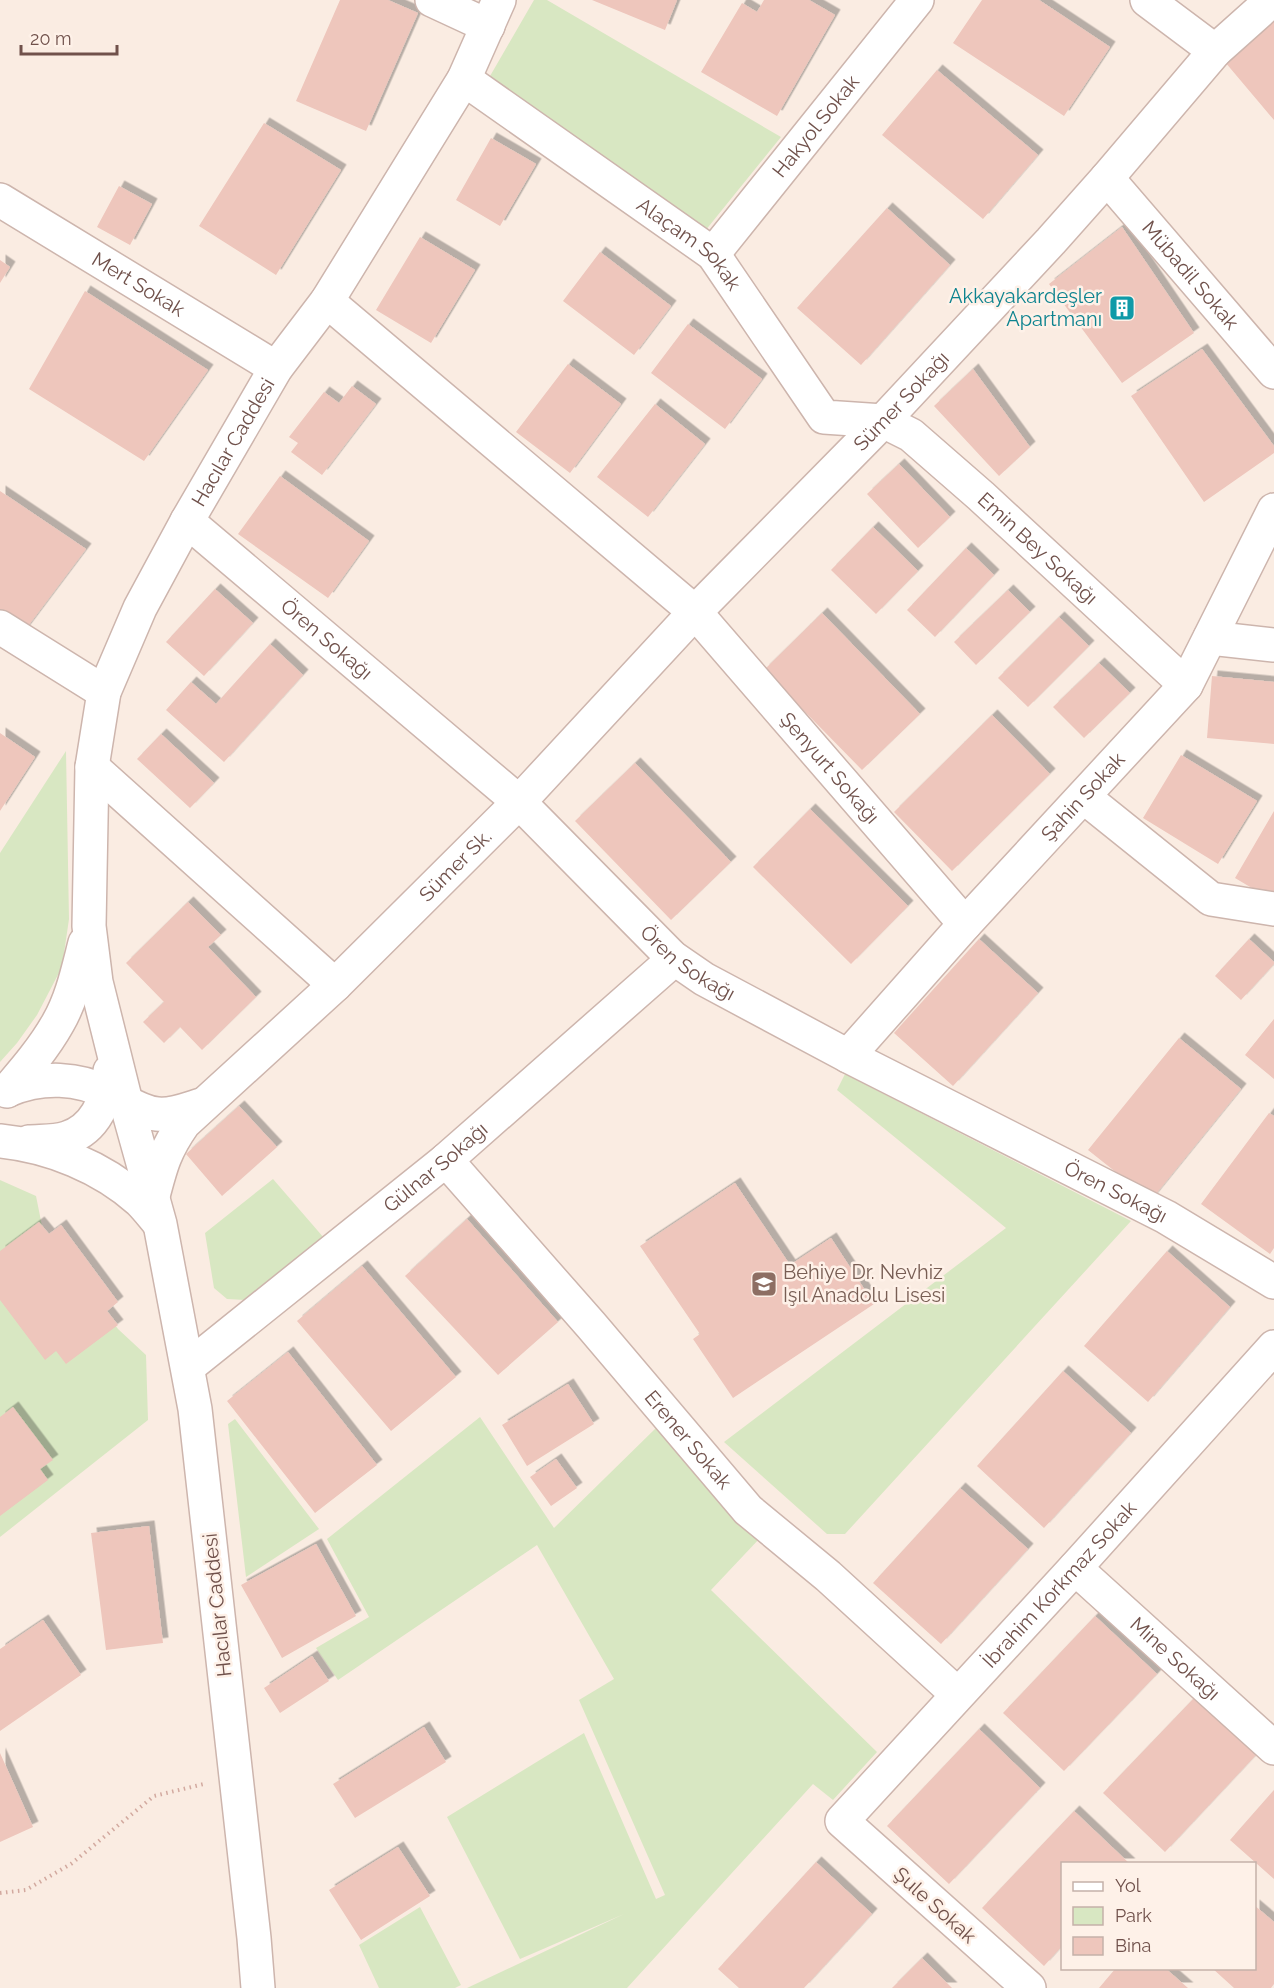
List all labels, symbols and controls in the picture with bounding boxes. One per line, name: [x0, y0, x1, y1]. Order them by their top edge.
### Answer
scale bar: [21, 18, 117, 56]
text: 20 m: [30, 28, 72, 49]
street label: Hakyol Sokak: [767, 70, 864, 182]
street label: Alaçam Sokak: [632, 192, 746, 295]
street label: Mübadil Sokak: [1137, 216, 1244, 335]
street label: Mert Sokak: [88, 247, 189, 322]
place label: Akkayakardeşler Apartmanı: [949, 284, 1102, 331]
building icon: Akkayakardeşler Apartmanı: [1107, 293, 1137, 323]
street label: Sümer Sokağı: [848, 346, 954, 456]
street label: Hacılar Caddesi: [186, 374, 280, 511]
street label: Emin Bey Sokağı: [973, 487, 1103, 609]
street label: Ören Sokağı: [276, 594, 377, 685]
street label: Şenyurt Sokağı: [775, 707, 885, 828]
street label: Şahin Sokak: [1036, 747, 1130, 846]
street label: Sümer Sk.: [414, 824, 496, 907]
street label: Ören Sokağı: [635, 920, 739, 1005]
street label: Gülnar Sokağı: [379, 1117, 492, 1217]
street label: Ören Sokağı: [1060, 1155, 1171, 1228]
place label: Behiye Dr. Nevhiz Işıl Anadolu Lisesi: [783, 1260, 945, 1307]
school or university icon: Behiye Dr. Nevhiz Işıl Anadolu Lisesi: [749, 1269, 779, 1299]
street label: Erener Sokak: [640, 1385, 737, 1494]
street label: İbrahim Korkmaz Sokak: [977, 1496, 1142, 1673]
street label: Hacılar Caddesi: [198, 1532, 236, 1678]
street label: Mine Sokağı: [1125, 1612, 1225, 1705]
street label: Şule Sokak: [889, 1862, 981, 1948]
legend: [1061, 1862, 1256, 1970]
text: Yol: [1115, 1875, 1141, 1896]
text: Park: [1115, 1905, 1152, 1926]
text: Bina: [1115, 1935, 1151, 1956]

